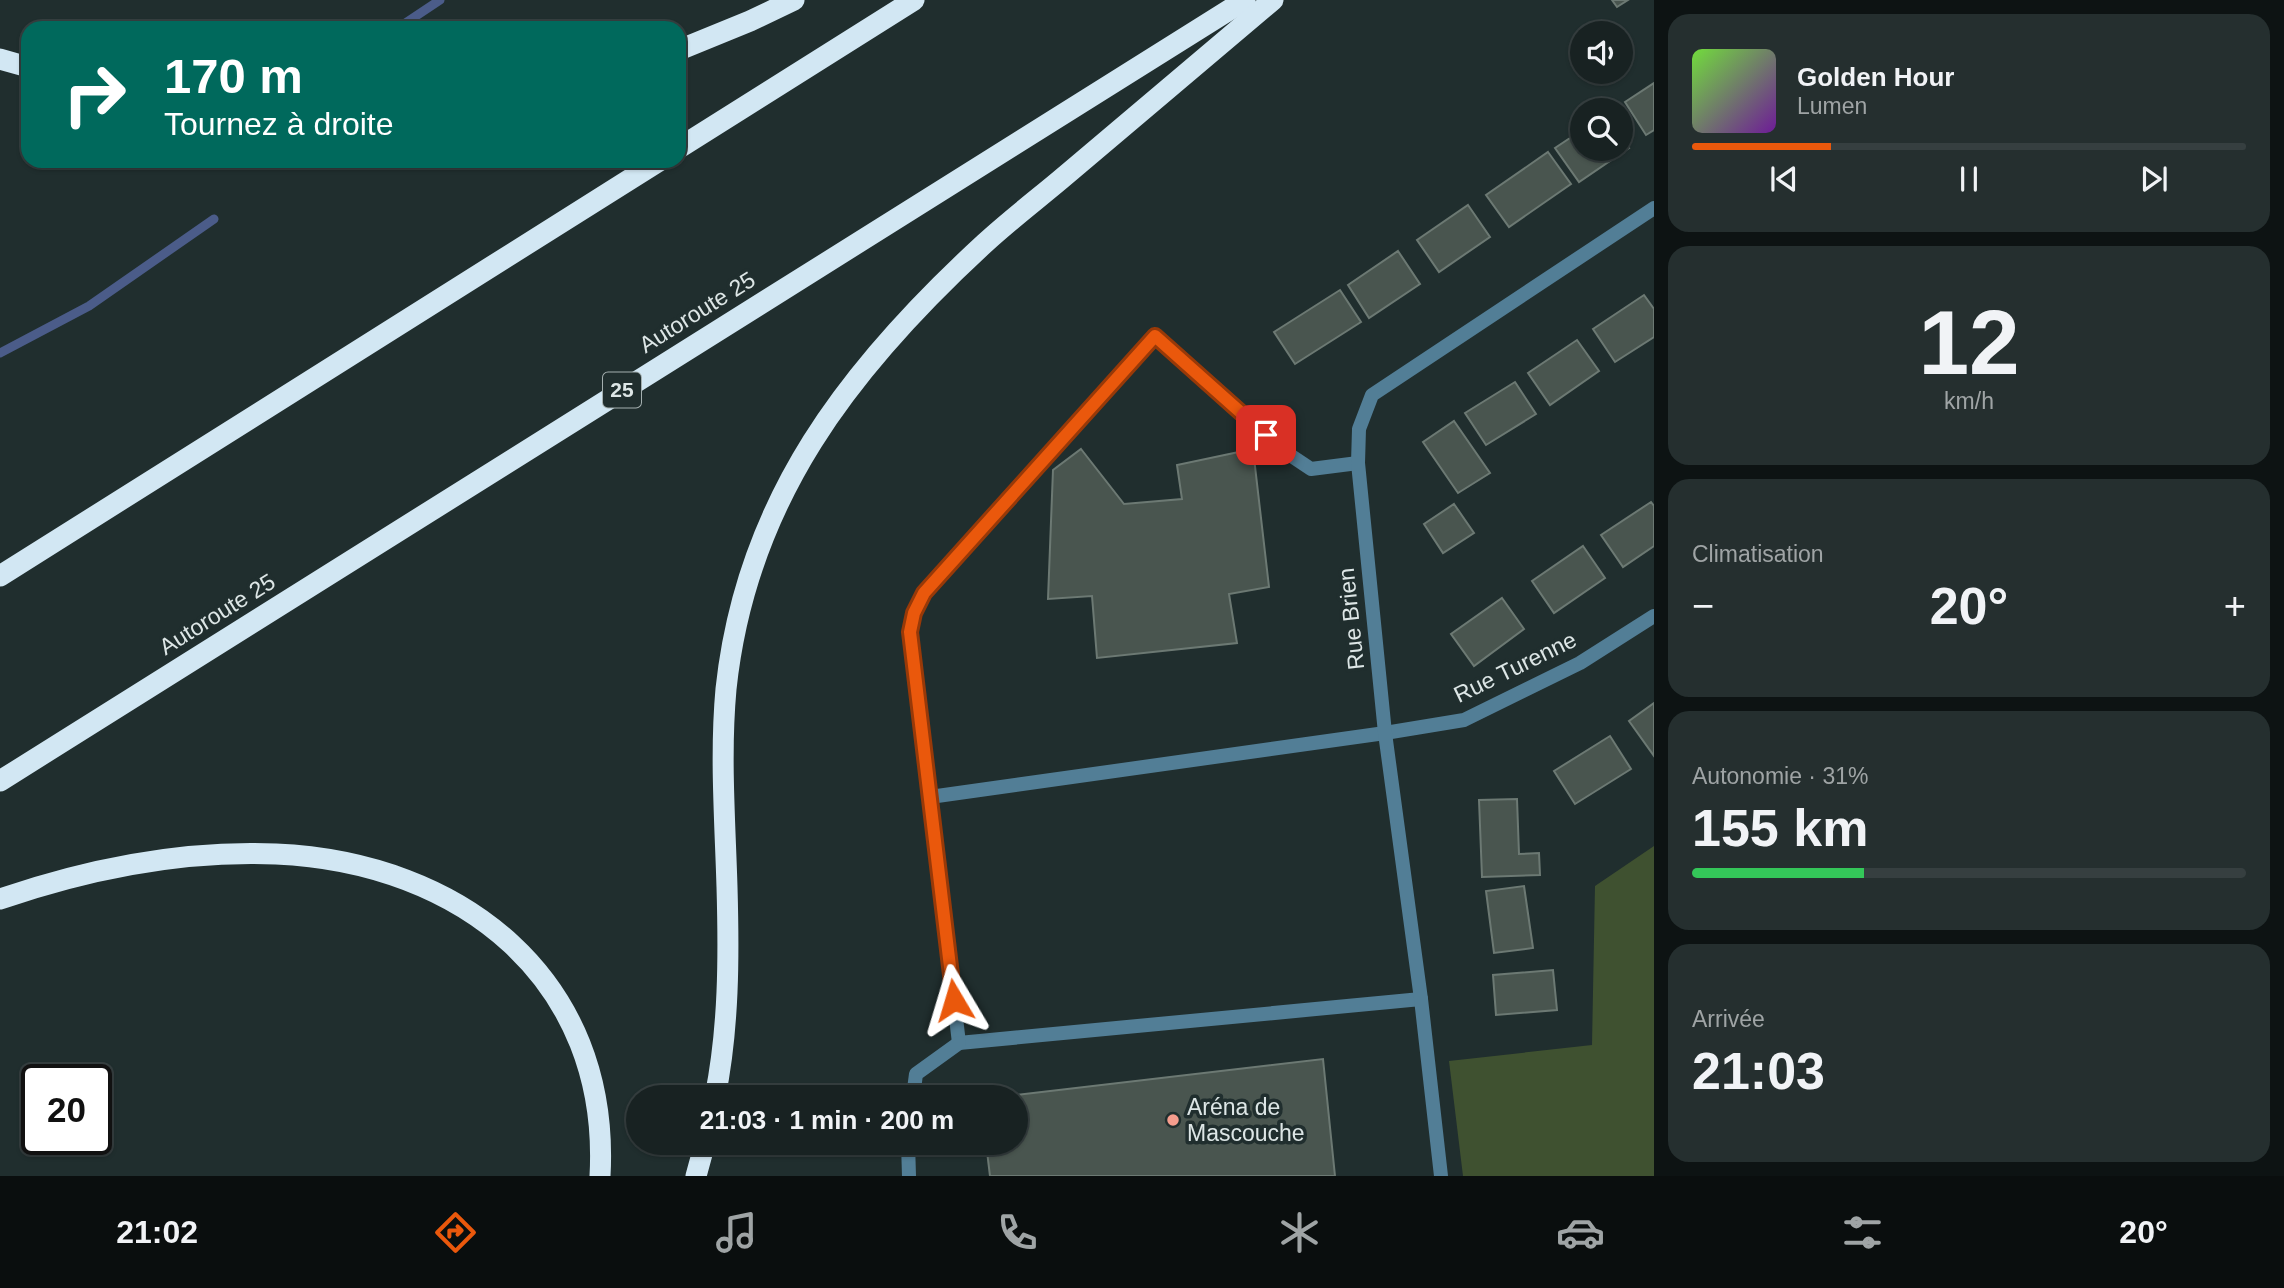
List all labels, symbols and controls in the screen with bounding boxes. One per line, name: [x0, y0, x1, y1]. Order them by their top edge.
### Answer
map controls: [1570, 21, 1633, 161]
button: sound: [1570, 21, 1633, 84]
icon: right: [49, 49, 140, 140]
text: 170 m: [164, 49, 303, 103]
text: Golden Hour: [1797, 62, 1954, 92]
text: Lumen: [1797, 93, 1867, 119]
button: search: [1570, 98, 1633, 161]
text: Tournez à droite: [164, 106, 393, 142]
icon: previous: [1765, 160, 1803, 198]
icon: pause: [1950, 160, 1988, 198]
icon: next: [2135, 160, 2173, 198]
street label: Autoroute 25: [634, 266, 760, 358]
text: 12: [1918, 292, 2020, 393]
road number: 25: [603, 372, 641, 408]
text: km/h: [1944, 388, 1994, 414]
pin: [1236, 405, 1296, 465]
icon: arrive: [1247, 416, 1285, 454]
text: Climatisation: [1692, 541, 1824, 567]
street label: Rue Brien: [1333, 567, 1369, 671]
street label: Autoroute 25: [154, 568, 280, 660]
text: 20°: [1930, 577, 2008, 635]
text: −: [1692, 585, 1714, 627]
text: +: [2224, 585, 2246, 627]
street label: Rue Turenne: [1450, 626, 1580, 708]
text: Autonomie · 31%: [1692, 763, 1868, 789]
text: 155 km: [1692, 799, 1868, 857]
position arrow: [917, 963, 991, 1037]
text: Arrivée: [1692, 1006, 1765, 1032]
text: 21:03: [1692, 1042, 1825, 1100]
speed limit sign: 20: [21, 1064, 112, 1155]
place label: Aréna de Mascouche: [1187, 1094, 1305, 1146]
text: 21:03 · 1 min · 200 m: [700, 1105, 954, 1135]
marker: Aréna de Mascouche: [1165, 1112, 1181, 1128]
icon: directions: [431, 1208, 480, 1257]
icon: music: [712, 1208, 761, 1257]
icon: phone: [993, 1208, 1042, 1257]
icon: climate: [1275, 1208, 1324, 1257]
icon: car: [1556, 1208, 1605, 1257]
icon: filters: [1838, 1208, 1887, 1257]
text: 21:02: [116, 1214, 198, 1250]
text: 20°: [2119, 1214, 2168, 1250]

